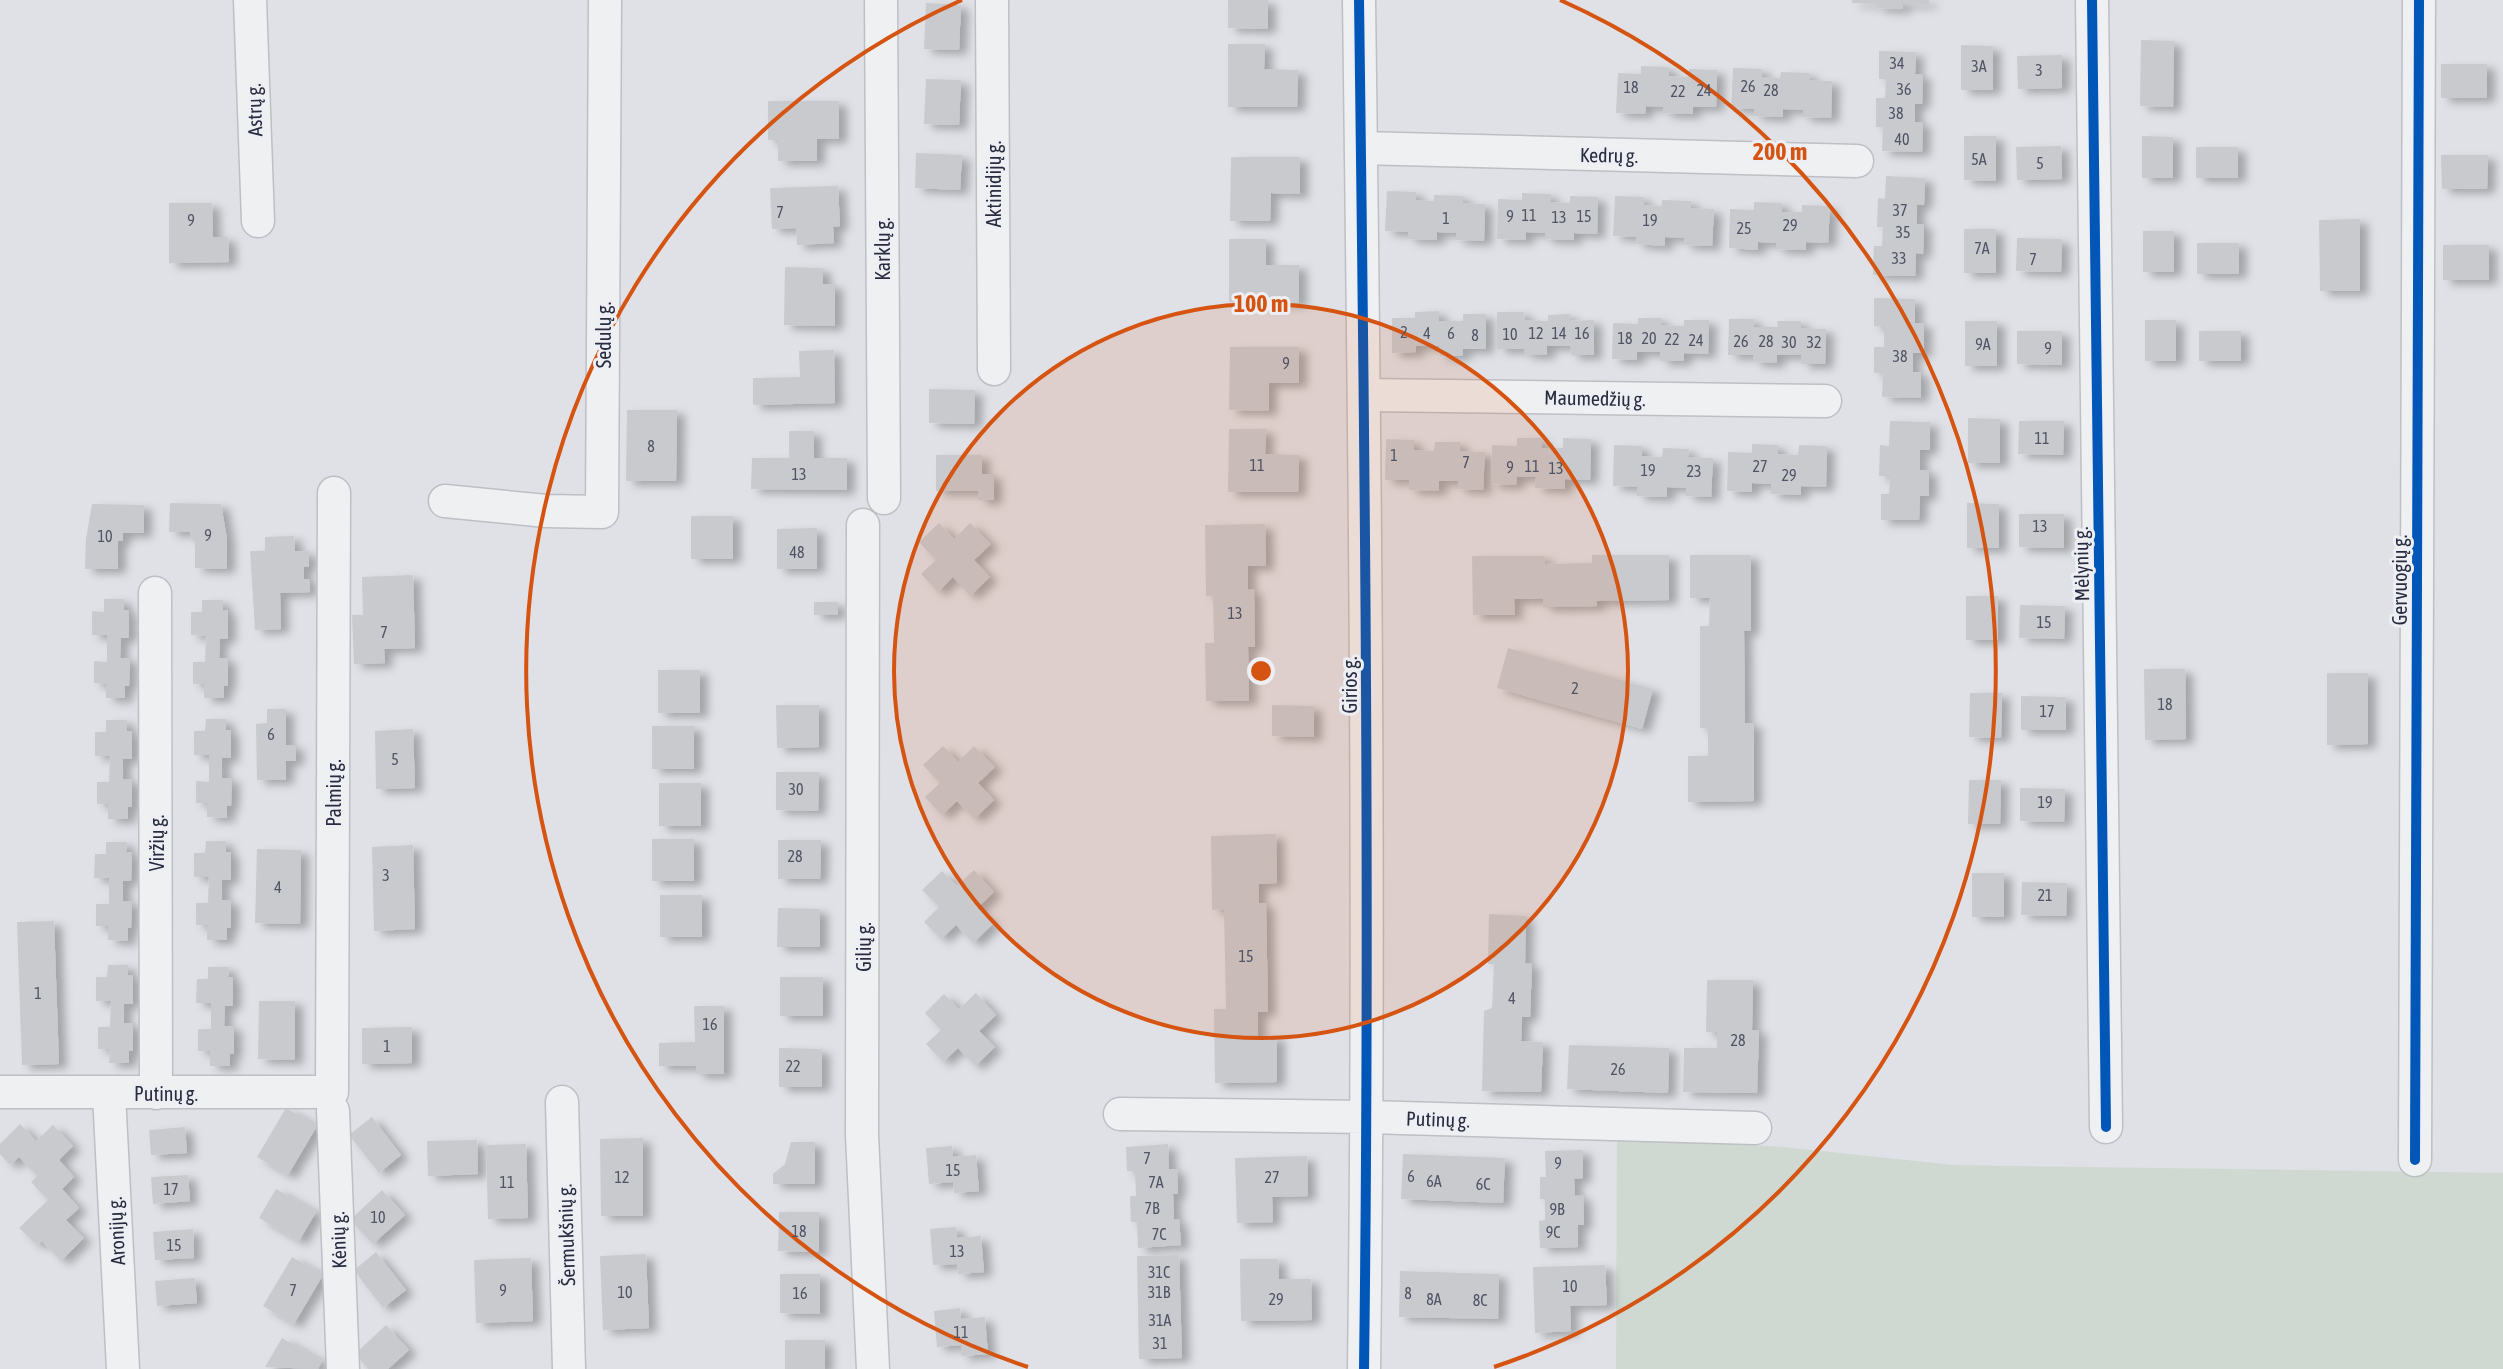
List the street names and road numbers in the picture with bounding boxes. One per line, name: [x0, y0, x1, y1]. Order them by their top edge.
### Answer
street label: Astrų g.: [242, 83, 266, 137]
street label: Aktinidijų g.: [982, 141, 1005, 227]
street label: Kedrų g.: [1580, 143, 1638, 167]
street label: Karklų g.: [871, 217, 894, 281]
street label: Sedulų g.: [592, 302, 615, 368]
street label: Maumedžių g.: [1544, 386, 1646, 410]
street label: Mėlynių g.: [2069, 526, 2093, 602]
street label: Gervuogių g.: [2388, 535, 2411, 625]
street label: Girios g.: [1338, 656, 1361, 714]
street label: Palmių g.: [322, 759, 345, 827]
street label: Viržių g.: [145, 815, 168, 871]
street label: Gilių g.: [852, 922, 875, 972]
street label: Putinų g.: [134, 1082, 198, 1105]
street label: Putinų g.: [1406, 1106, 1470, 1132]
street label: Šermukšnių g.: [553, 1184, 579, 1286]
street label: Aronijų g.: [103, 1196, 129, 1266]
street label: Kėnių g.: [326, 1211, 350, 1269]

